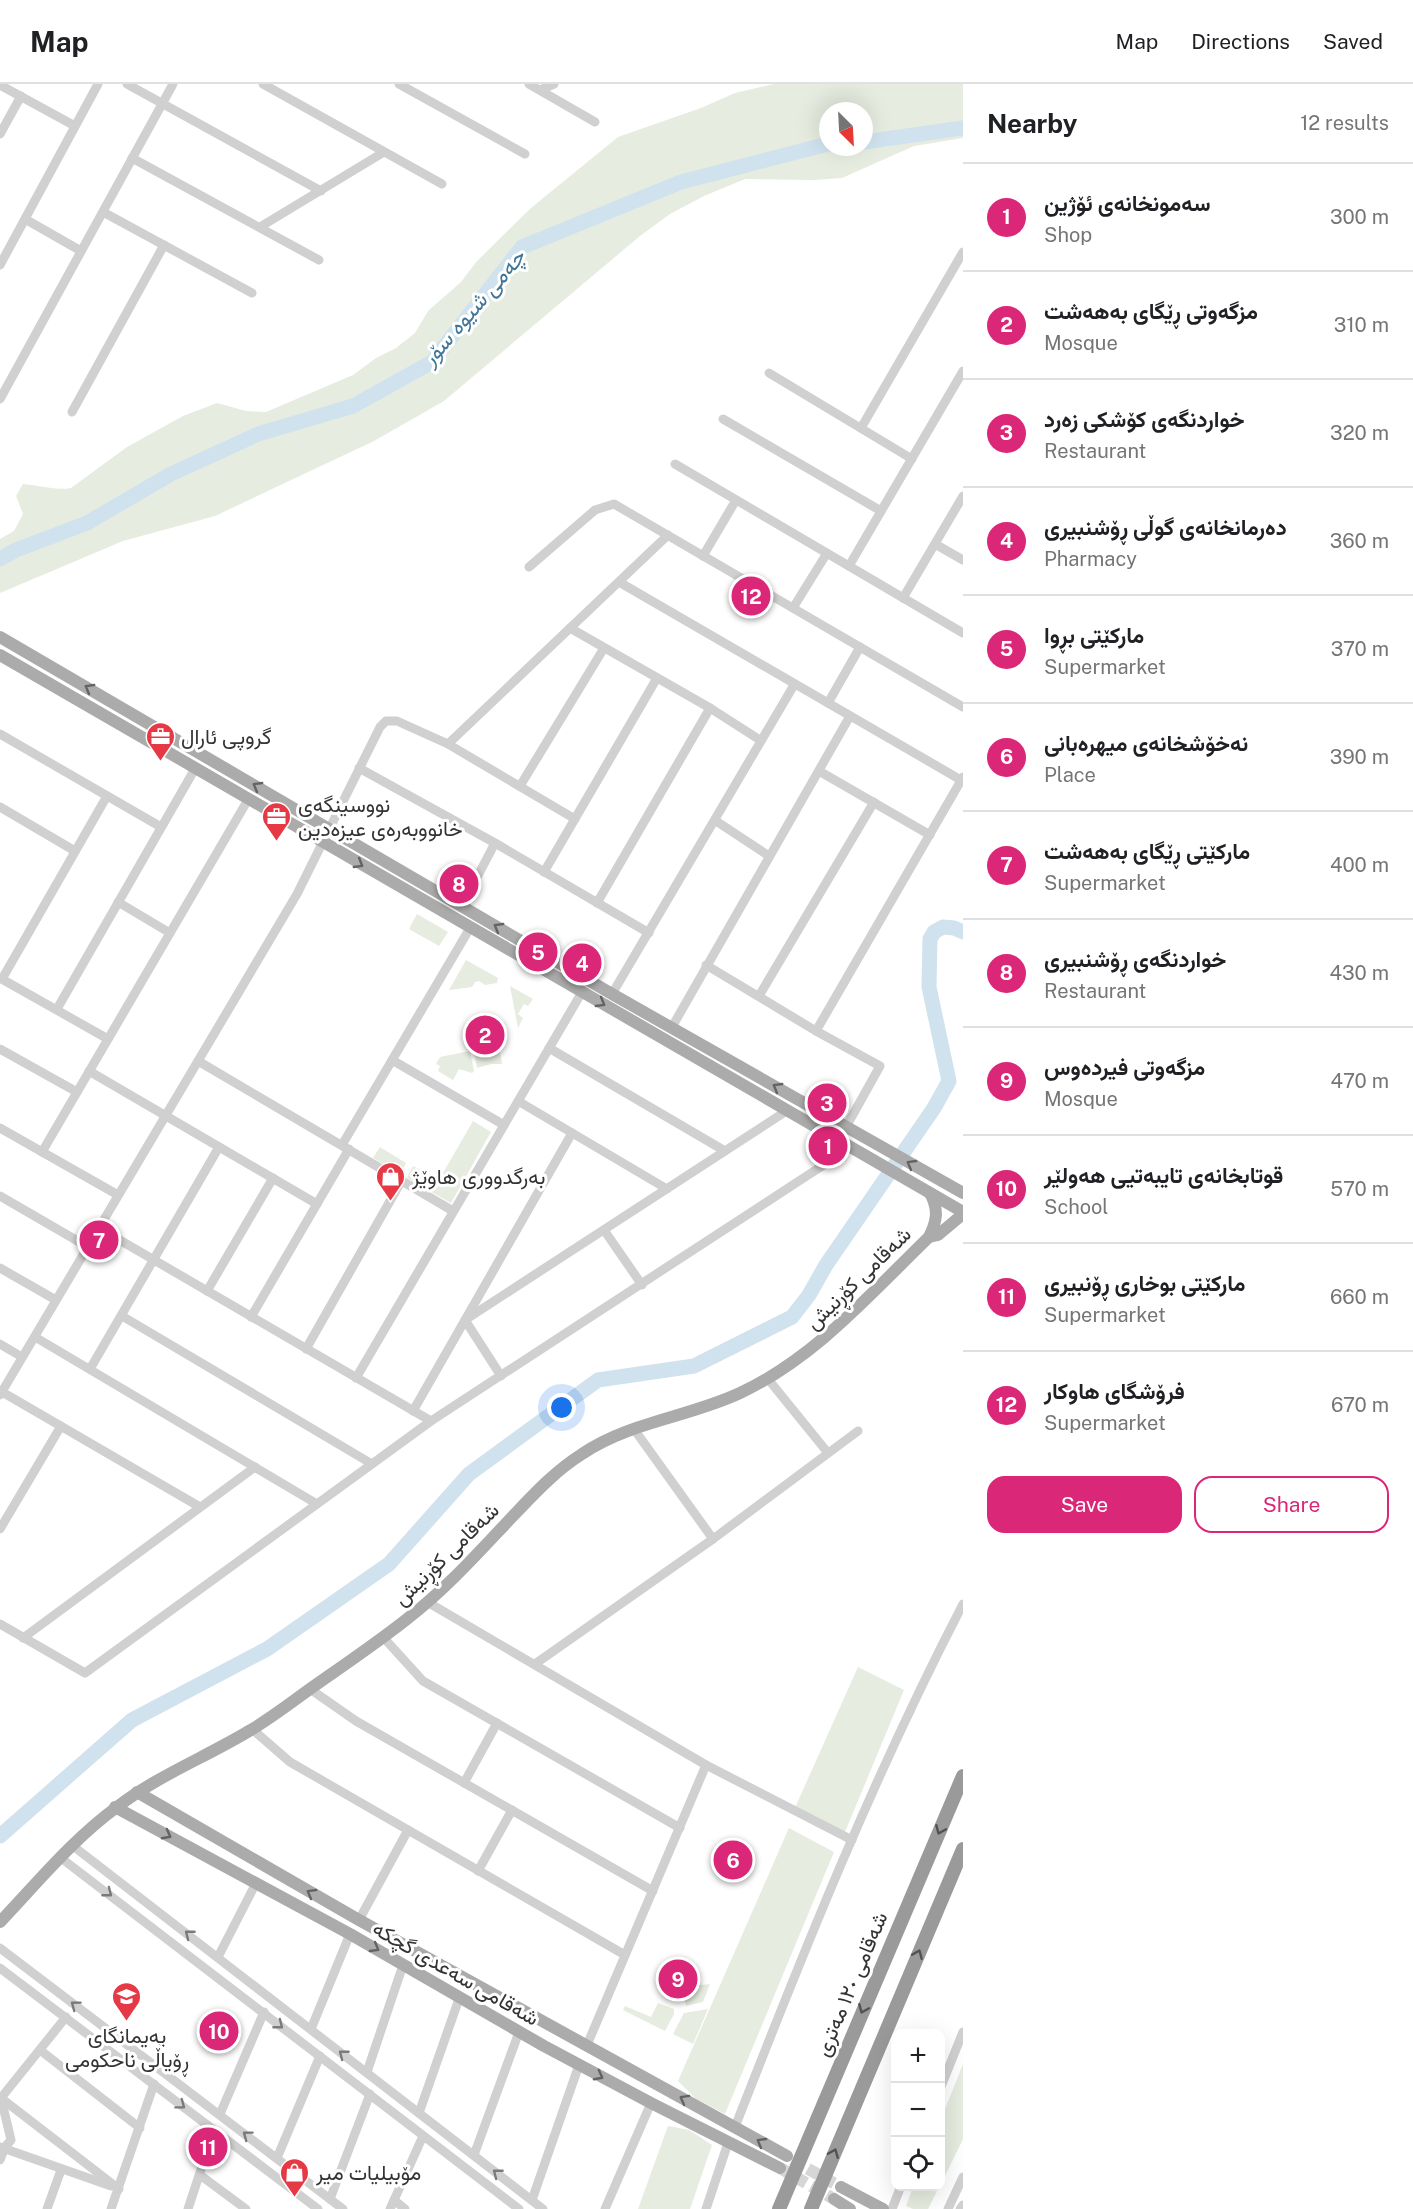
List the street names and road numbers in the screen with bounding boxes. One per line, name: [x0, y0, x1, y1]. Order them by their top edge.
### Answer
street label: شەقامی کۆڕنیش: [800, 1221, 919, 1338]
street label: شەقامی کۆڕنیش: [388, 1497, 507, 1614]
street label: شەقامی ١٢٠ مەتری: [809, 1908, 894, 2060]
street label: شەقامی سەعدی گچکە: [368, 1915, 543, 2032]

